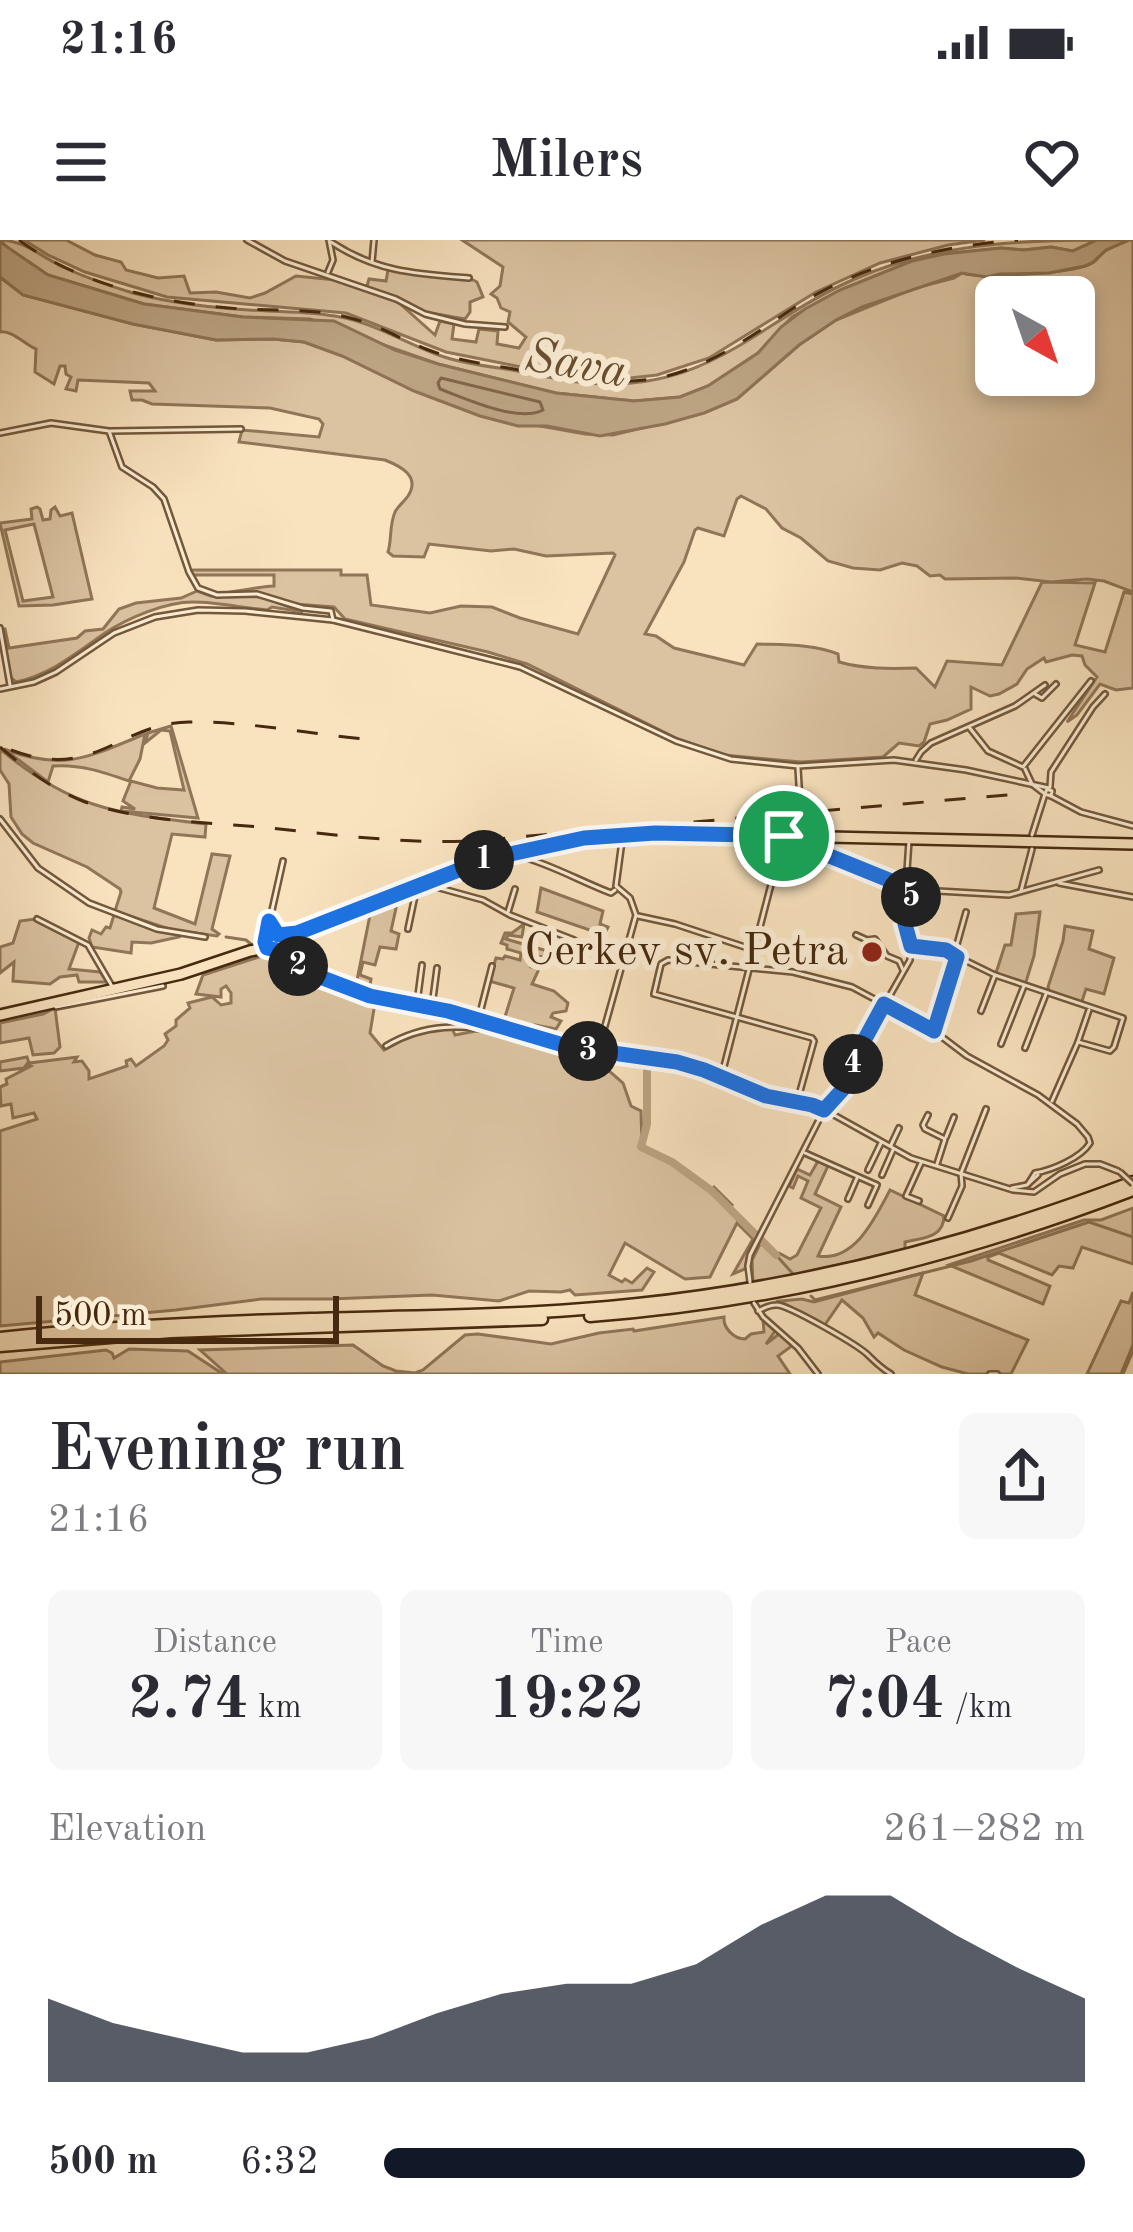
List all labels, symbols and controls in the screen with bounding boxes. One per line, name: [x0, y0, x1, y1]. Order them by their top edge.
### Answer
text: 21:16: [60, 19, 177, 64]
icon: menu: [48, 129, 114, 195]
icon: heart: [1019, 129, 1085, 195]
text: Milers: [490, 135, 643, 189]
north arrow: [975, 276, 1095, 396]
map controls: [975, 276, 1095, 396]
water label: Sava: [521, 332, 631, 398]
pin: [733, 785, 835, 887]
icon: arrive: [751, 803, 817, 869]
pin: 1: [454, 830, 514, 890]
text: 1: [474, 843, 494, 876]
pin: 5: [881, 867, 941, 927]
text: 5: [901, 880, 921, 913]
place label: Cerkev sv. Petra: [524, 930, 848, 975]
pin: 2: [268, 936, 328, 996]
marker: Cerkev sv. Petra: [859, 939, 885, 965]
text: 2: [288, 949, 308, 982]
pin: 3: [558, 1021, 618, 1081]
text: 3: [578, 1034, 598, 1067]
pin: 4: [823, 1034, 883, 1094]
text: 4: [843, 1047, 863, 1080]
scale bar: [36, 1290, 339, 1343]
text: 500 m: [54, 1300, 147, 1333]
button: share: [959, 1413, 1085, 1539]
text: Evening run: [48, 1419, 406, 1485]
text: 21:16: [48, 1501, 149, 1540]
text: Distance: [153, 1627, 277, 1660]
text: Time: [530, 1627, 603, 1660]
text: Pace: [885, 1627, 952, 1660]
text: 2.74: [128, 1671, 249, 1731]
text: 19:22: [488, 1671, 644, 1731]
text: 7:04: [824, 1671, 945, 1731]
text: km: [249, 1692, 302, 1725]
text: /km: [945, 1692, 1012, 1725]
text: Elevation: [48, 1810, 207, 1849]
text: 261–282 m: [883, 1810, 1085, 1849]
text: 500 m: [48, 2143, 158, 2182]
text: 6:32: [240, 2143, 319, 2182]

